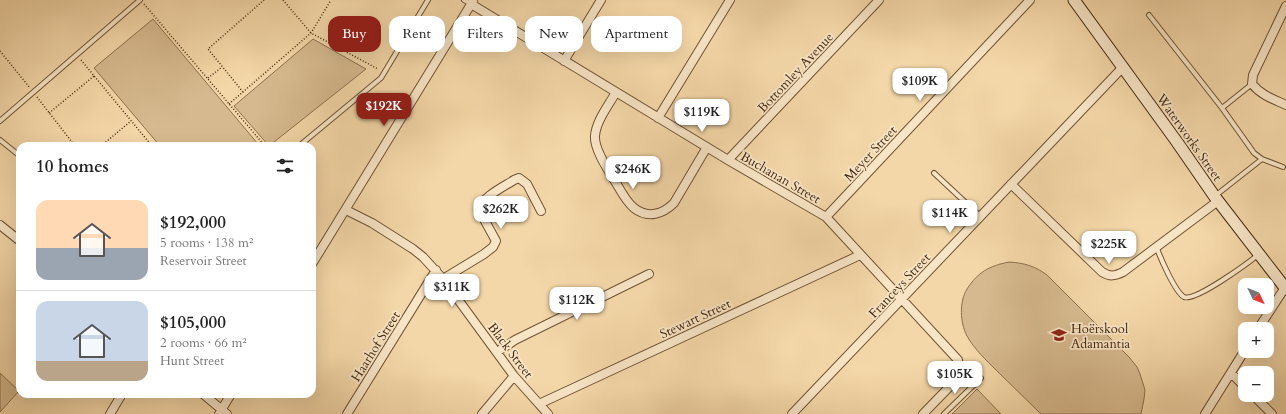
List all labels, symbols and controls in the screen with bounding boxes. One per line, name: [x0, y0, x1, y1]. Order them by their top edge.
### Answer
chip: Buy: [328, 16, 381, 52]
chip: Rent: [389, 16, 445, 52]
chip: Filters: [453, 16, 517, 52]
chip: New: [525, 16, 583, 52]
chip: Apartment: [591, 16, 682, 52]
street label: Bottomley Avenue: [754, 29, 838, 117]
pin: $109K: [892, 68, 948, 102]
text: $109K: [901, 72, 939, 90]
street label: Waterworks Street: [1152, 89, 1226, 185]
pin: $192K: [356, 93, 412, 127]
text: $192K: [365, 97, 403, 115]
pin: $119K: [674, 99, 730, 133]
text: $119K: [683, 103, 721, 121]
street label: Meyer Street: [840, 122, 901, 186]
street label: Buchanan Street: [737, 148, 824, 208]
text: 10 homes: [36, 155, 109, 178]
icon: filters: [274, 155, 296, 177]
pin: $246K: [605, 156, 661, 190]
text: $246K: [614, 160, 652, 178]
pin: $262K: [473, 196, 529, 230]
text: $262K: [482, 200, 520, 218]
pin: $114K: [922, 200, 978, 234]
text: $114K: [931, 204, 969, 222]
text: $192,000: [160, 211, 226, 234]
icon: home: [68, 216, 116, 264]
pin: $225K: [1081, 231, 1137, 265]
text: 5 rooms · 138 m²: [160, 234, 253, 252]
text: $225K: [1090, 235, 1128, 253]
street label: Franceys Street: [865, 249, 935, 322]
text: Reservoir Street: [160, 252, 247, 270]
pin: $311K: [424, 274, 480, 308]
text: $311K: [433, 278, 471, 296]
north arrow: [1238, 278, 1274, 314]
map controls: [1238, 278, 1274, 402]
pin: $112K: [549, 287, 605, 321]
text: $112K: [558, 291, 596, 309]
street label: Stewart Street: [657, 295, 734, 343]
street label: Haarhof Street: [347, 308, 405, 385]
text: $105,000: [160, 311, 226, 334]
icon: home: [68, 317, 116, 365]
street label: Black Street: [483, 319, 537, 382]
place label: Hoërskool Adamantia: [1071, 320, 1131, 353]
button: +: [1238, 322, 1274, 358]
school or university icon: Hoërskool Adamantia: [1050, 326, 1068, 344]
text: 2 rooms · 66 m²: [160, 334, 247, 352]
text: Hunt Street: [160, 352, 224, 370]
pin: $105K: [927, 361, 983, 395]
text: $105K: [936, 365, 974, 383]
button: −: [1238, 366, 1274, 402]

